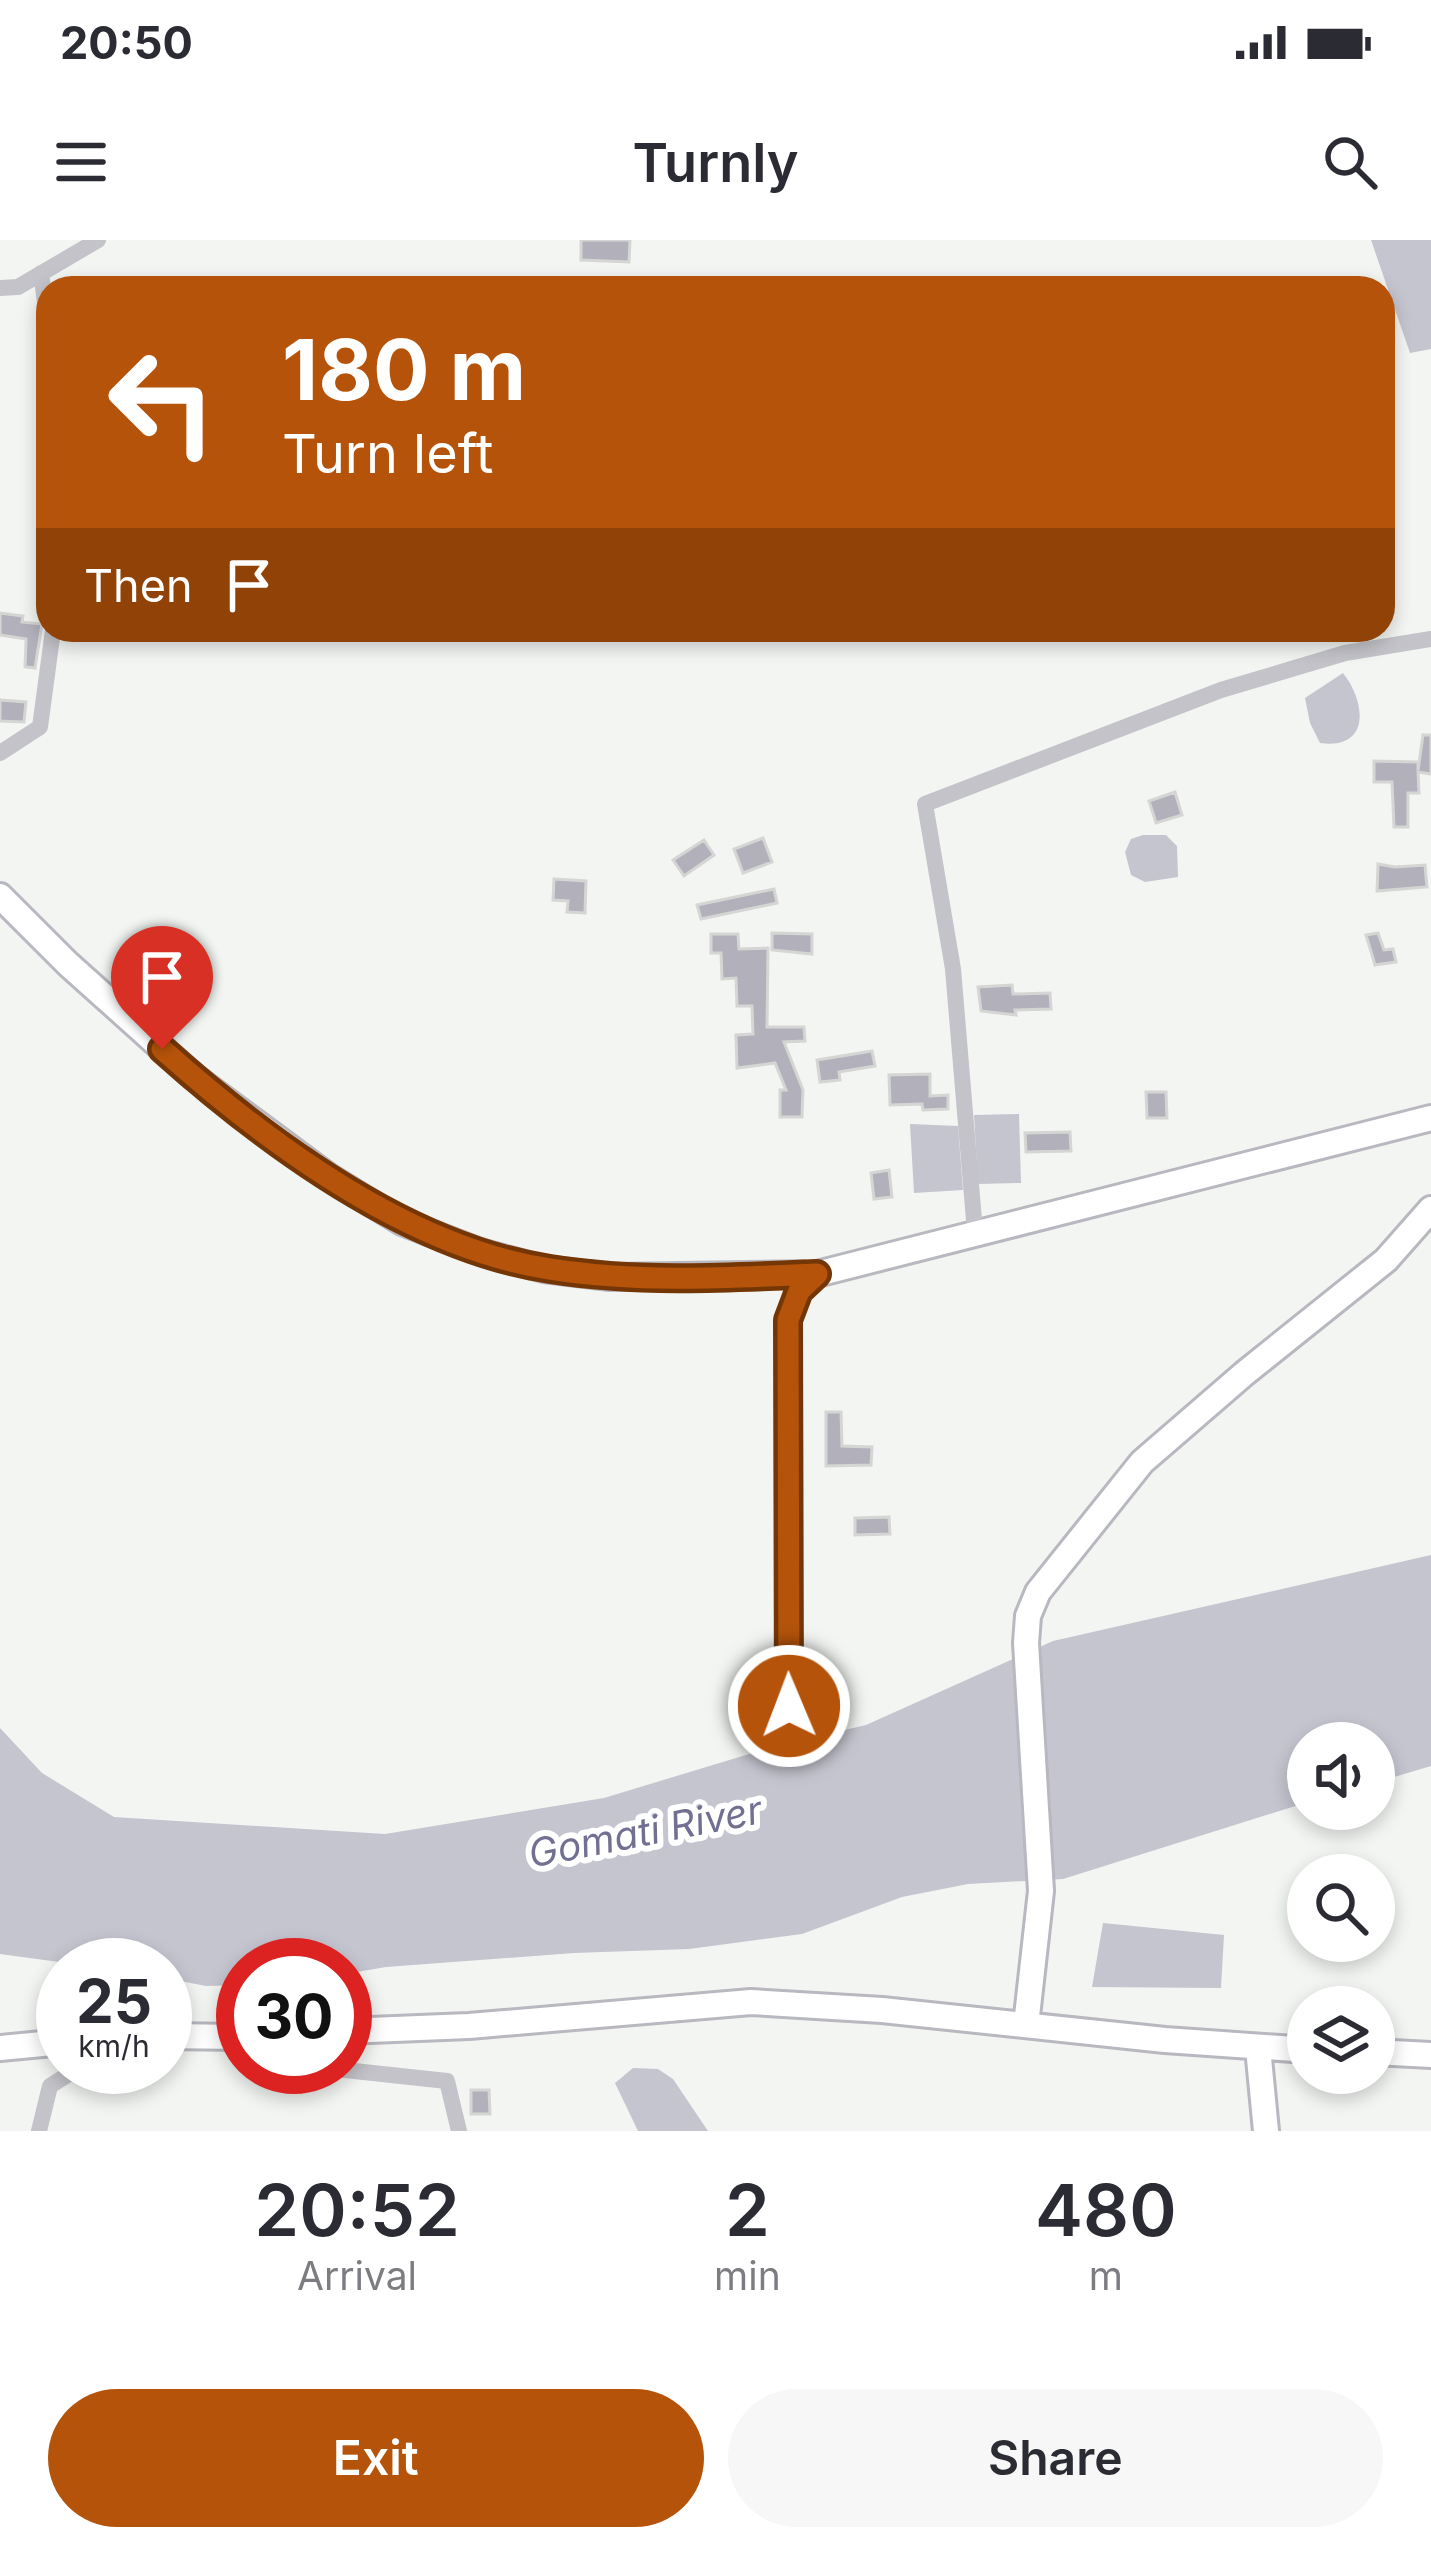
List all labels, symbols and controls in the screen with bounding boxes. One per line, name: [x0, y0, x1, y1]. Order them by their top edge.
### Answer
text: 20:50: [60, 15, 193, 70]
icon: menu: [48, 129, 114, 195]
icon: search: [1317, 129, 1383, 195]
text: Turnly: [632, 130, 799, 195]
text: 180 m: [282, 319, 526, 420]
icon: left: [84, 324, 240, 480]
text: Turn left: [282, 421, 493, 486]
icon: arrive: [216, 552, 282, 618]
text: Then: [84, 558, 192, 613]
pin: [111, 926, 213, 1049]
icon: arrive: [129, 944, 195, 1010]
position arrow: [726, 1643, 852, 1769]
map controls: [1287, 1722, 1395, 2094]
button: sound: [1287, 1722, 1395, 1830]
water label: Gomati River: [524, 1785, 767, 1877]
button: search: [1287, 1854, 1395, 1962]
speed limit sign: 30: [216, 1938, 372, 2094]
text: 25: [76, 1965, 152, 2037]
button: layers: [1287, 1986, 1395, 2094]
text: km/h: [78, 2028, 150, 2064]
text: 20:52: [254, 2166, 460, 2253]
text: 2: [725, 2166, 770, 2253]
text: 480: [1035, 2166, 1177, 2253]
text: Arrival: [297, 2252, 417, 2299]
text: min: [714, 2252, 781, 2299]
text: m: [1089, 2252, 1123, 2299]
button: Exit: [48, 2389, 704, 2527]
button: Share: [728, 2389, 1383, 2527]

